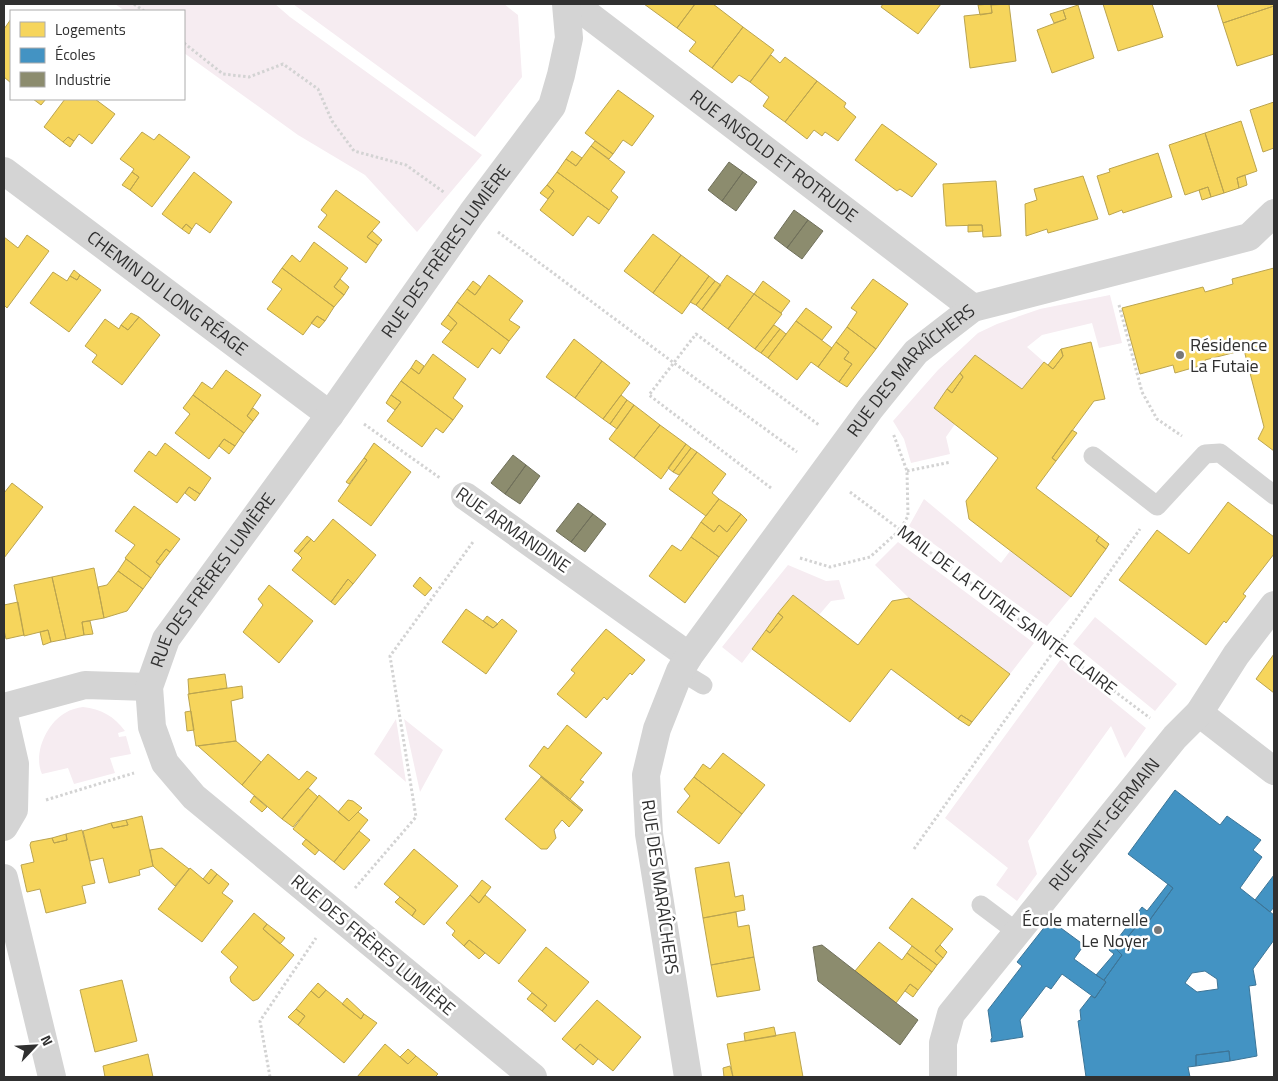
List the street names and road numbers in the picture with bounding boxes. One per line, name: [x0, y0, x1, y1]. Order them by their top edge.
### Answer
street label: RUE ANSOLD ET ROTRUDE: [684, 83, 864, 229]
street label: RUE DES FRÈRES LUMIÈRE: [374, 158, 517, 343]
street label: CHEMIN DU LONG RÉAGE: [82, 224, 254, 362]
street label: RUE DES MARAÎCHERS: [840, 297, 981, 442]
street label: RUE ARMANDINE: [450, 480, 576, 579]
street label: RUE DES FRÈRES LUMIÈRE: [143, 487, 282, 671]
street label: MAIL DE LA FUTAIE SAINTE-CLAIRE: [892, 518, 1123, 701]
street label: RUE SAINT-GERMAIN: [1042, 752, 1166, 896]
street label: RUE DES MARAÎCHERS: [635, 798, 686, 976]
street label: RUE DES FRÈRES LUMIÈRE: [285, 868, 462, 1022]

